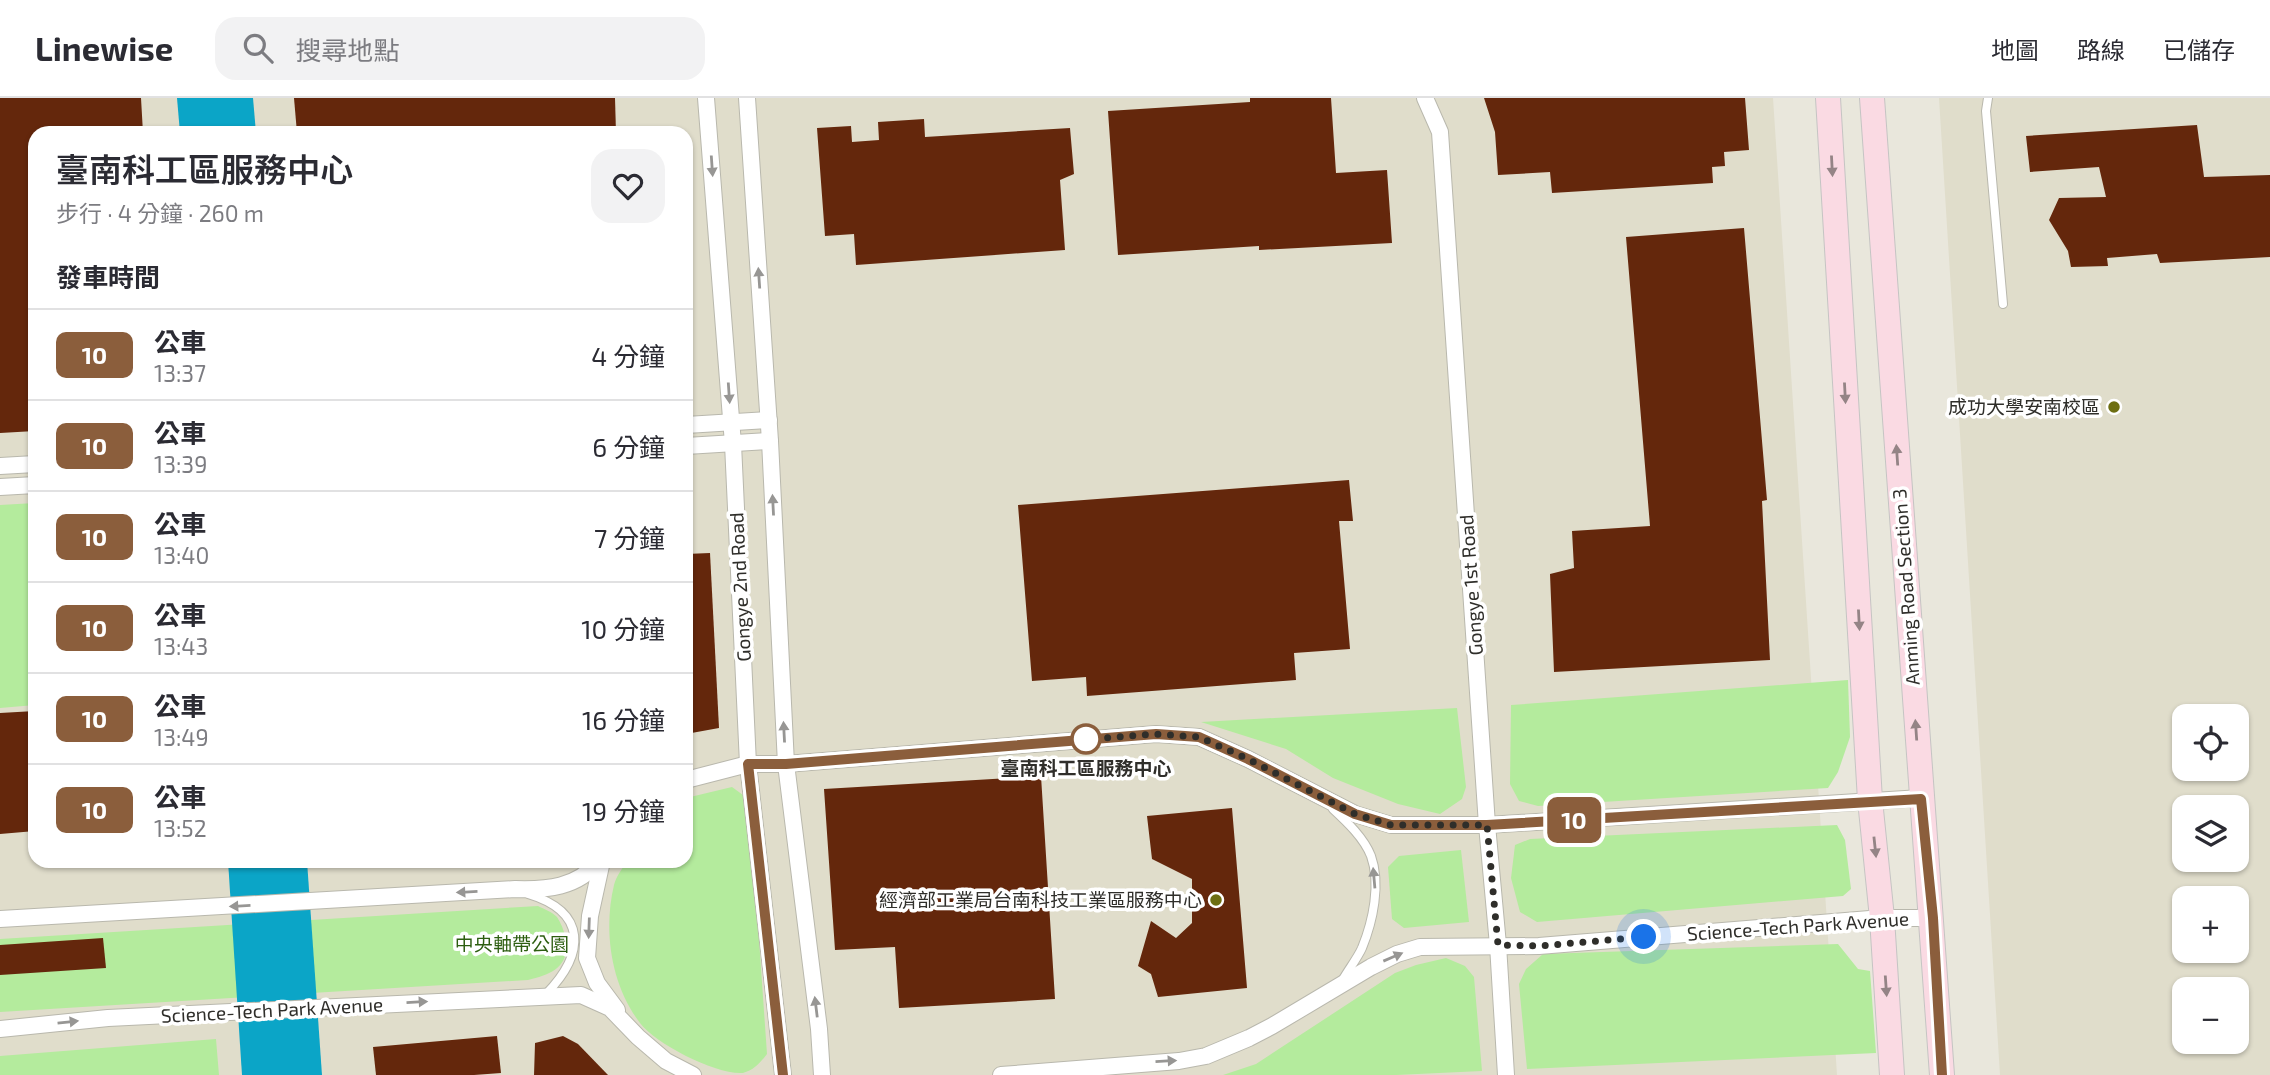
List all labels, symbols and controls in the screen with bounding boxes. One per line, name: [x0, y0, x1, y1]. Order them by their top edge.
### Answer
search box: [215, 17, 705, 80]
text: Linewise: [35, 28, 173, 68]
icon: search: [239, 29, 277, 67]
text: 搜尋地點: [295, 34, 399, 65]
text: 地圖: [1991, 35, 2039, 64]
text: 路線: [2077, 35, 2125, 64]
text: 已儲存: [2163, 35, 2235, 64]
text: 臺南科工區服務中心: [56, 149, 353, 189]
button: heart: [591, 149, 665, 223]
one-way arrow: [707, 155, 718, 177]
one-way arrow: [1827, 155, 1838, 177]
text: 步行 · 4 分鐘 · 260 m: [56, 199, 264, 227]
text: 發車時間: [56, 261, 160, 292]
one-way arrow: [753, 267, 764, 289]
text: 公車: [154, 326, 206, 357]
text: 10: [82, 340, 107, 369]
text: 4 分鐘: [591, 340, 665, 371]
text: 13:37: [154, 359, 206, 387]
one-way arrow: [724, 382, 735, 404]
one-way arrow: [1840, 382, 1851, 404]
place label: 成功大學安南校區: [1948, 395, 2100, 418]
marker: 成功大學安南校區: [2106, 399, 2122, 415]
text: 公車: [154, 417, 206, 448]
text: 10: [82, 431, 107, 460]
text: 6 分鐘: [592, 431, 665, 462]
one-way arrow: [1891, 443, 1902, 465]
text: 13:39: [154, 450, 207, 478]
street label: Anming Road Section 3: [1887, 488, 1924, 686]
one-way arrow: [768, 494, 779, 516]
text: 公車: [154, 508, 206, 539]
street label: Gongye 2nd Road: [724, 512, 755, 662]
street label: Gongye 1st Road: [1454, 514, 1487, 656]
text: 10: [82, 522, 107, 551]
text: 7 分鐘: [594, 522, 665, 553]
text: 13:40: [154, 541, 209, 569]
text: 公車: [154, 599, 206, 630]
one-way arrow: [1854, 610, 1865, 632]
text: 10: [82, 613, 107, 642]
text: 10 分鐘: [581, 613, 665, 644]
text: 13:43: [154, 632, 208, 660]
text: 公車: [154, 690, 206, 721]
text: 10: [82, 704, 107, 733]
text: 16 分鐘: [582, 704, 665, 735]
map controls: [2172, 704, 2249, 1054]
button: locate: [2172, 704, 2249, 781]
one-way arrow: [1910, 719, 1921, 741]
one-way arrow: [779, 721, 790, 743]
text: 13:49: [154, 723, 209, 751]
marker: 臺南科工區服務中心: [1071, 724, 1101, 754]
place label: 臺南科工區服務中心: [1000, 756, 1172, 779]
text: 公車: [154, 781, 206, 812]
text: 10: [82, 795, 107, 824]
text: 19 分鐘: [582, 795, 665, 826]
button: layers: [2172, 795, 2249, 872]
line badge: 10: [1542, 797, 1606, 843]
text: 10: [1561, 805, 1587, 834]
text: 13:52: [154, 814, 207, 842]
one-way arrow: [1869, 836, 1880, 858]
one-way arrow: [1368, 867, 1379, 889]
button: +: [2172, 886, 2249, 963]
one-way arrow: [455, 887, 477, 898]
place label: 經濟部工業局台南科技工業區服務中心: [879, 888, 1202, 911]
marker: 經濟部工業局台南科技工業區服務中心: [1208, 892, 1224, 908]
one-way arrow: [228, 900, 250, 911]
street label: Science-Tech Park Avenue: [1686, 906, 1910, 945]
one-way arrow: [584, 917, 595, 939]
your location: [1626, 919, 1661, 954]
park label: 中央軸帶公園: [455, 932, 569, 955]
one-way arrow: [1383, 951, 1403, 963]
one-way arrow: [1881, 976, 1892, 998]
button: −: [2172, 977, 2249, 1054]
street label: Science-Tech Park Avenue: [160, 992, 384, 1027]
one-way arrow: [811, 996, 822, 1018]
one-way arrow: [407, 997, 429, 1008]
one-way arrow: [57, 1016, 79, 1027]
one-way arrow: [1156, 1056, 1178, 1067]

